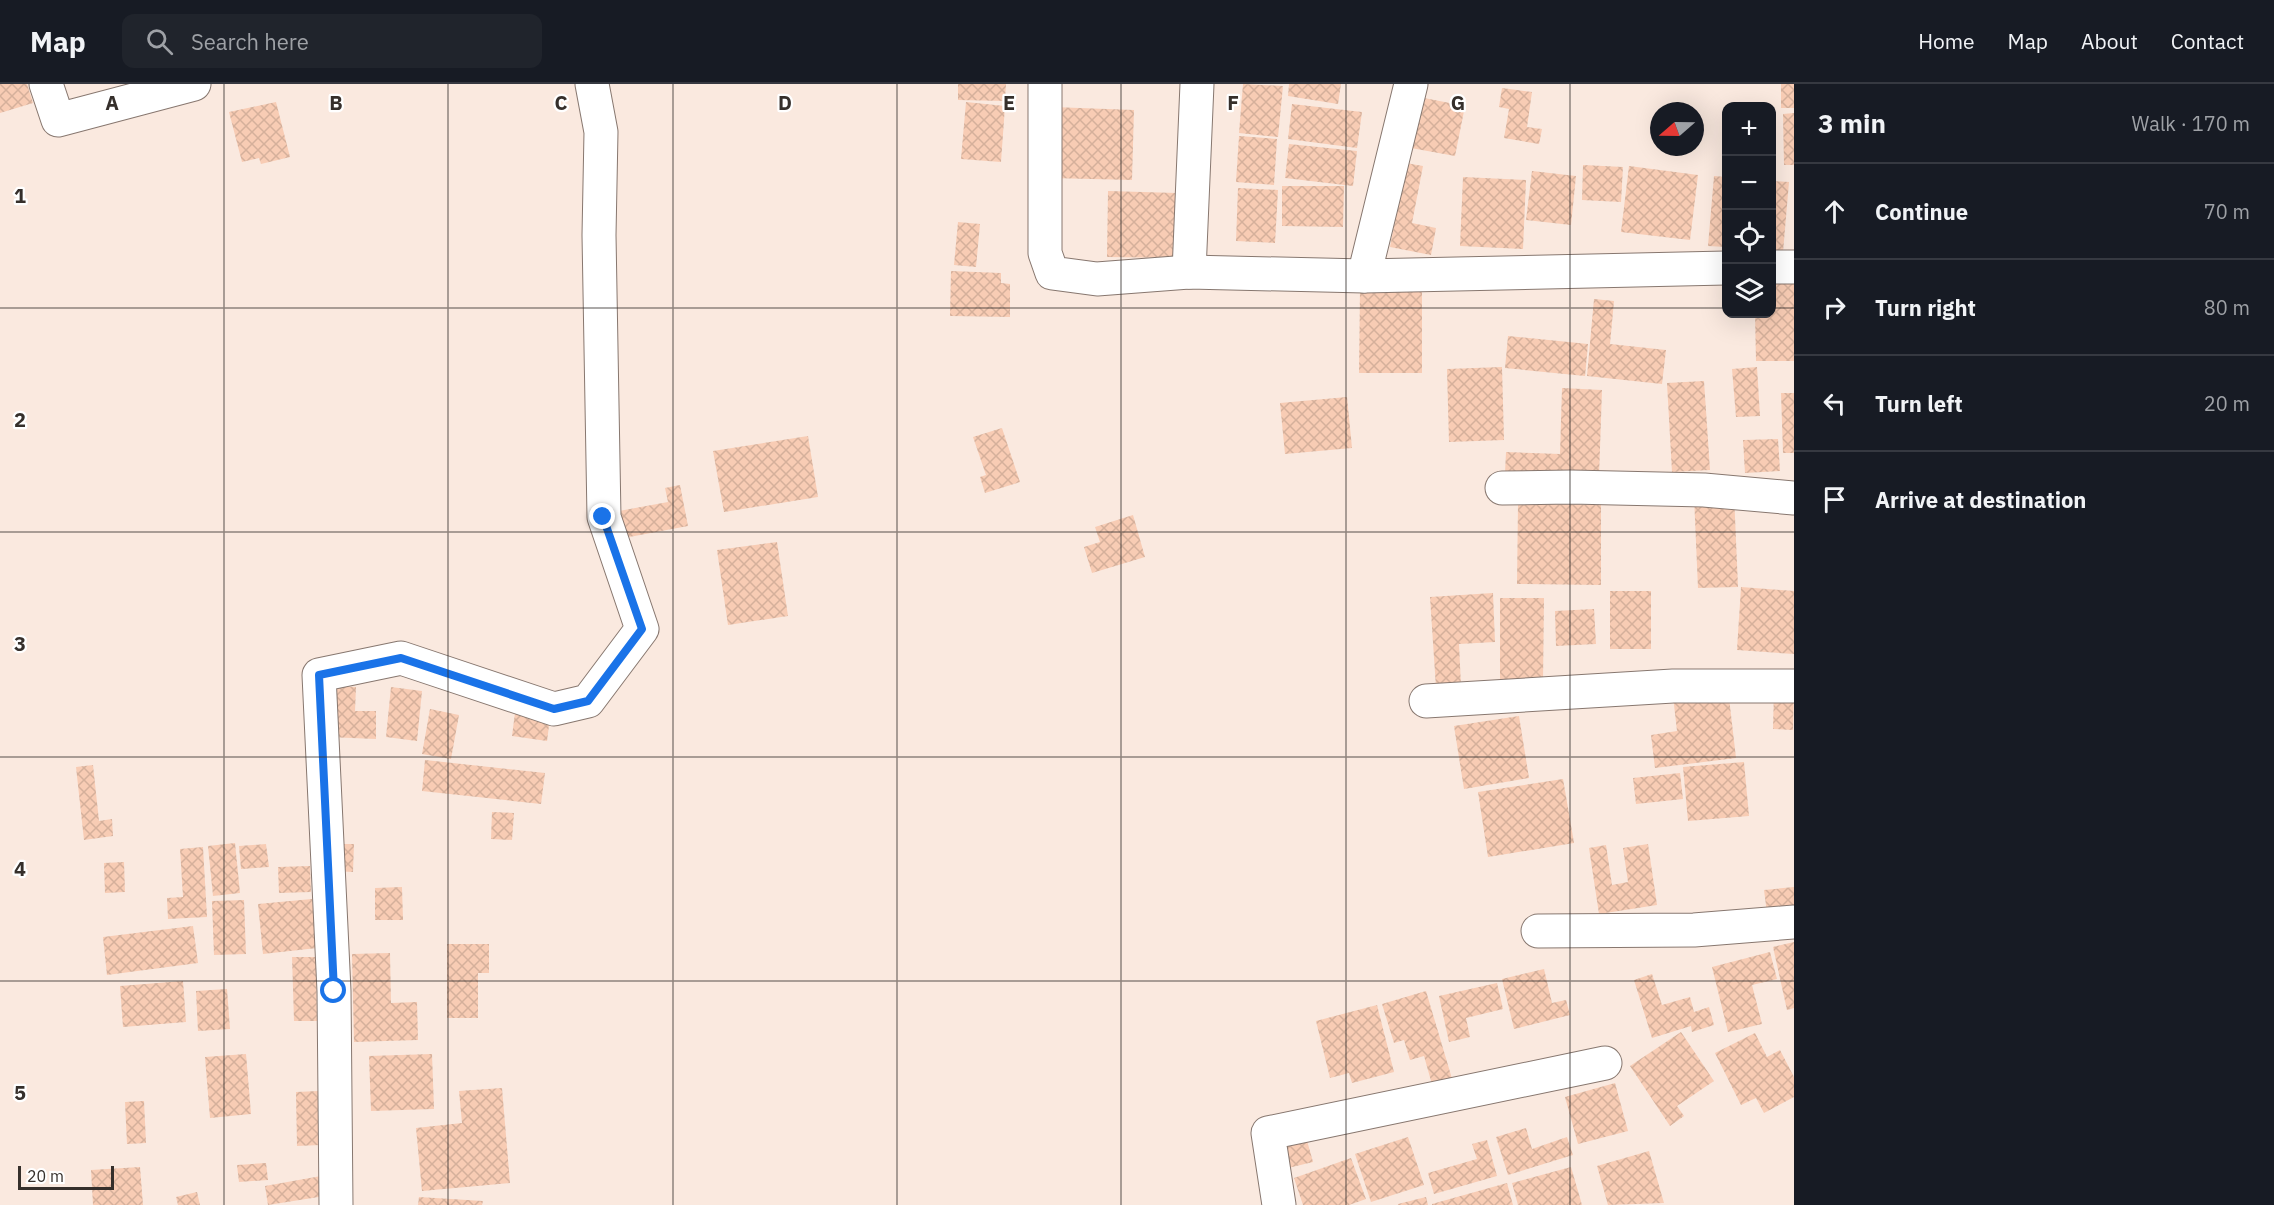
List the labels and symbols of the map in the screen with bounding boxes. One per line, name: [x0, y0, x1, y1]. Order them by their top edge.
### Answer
text: A: [105, 89, 119, 116]
text: B: [329, 89, 343, 116]
text: C: [554, 89, 568, 116]
text: D: [778, 89, 792, 116]
text: E: [1003, 89, 1015, 116]
text: F: [1227, 89, 1239, 116]
text: G: [1451, 89, 1465, 116]
north arrow: [1650, 102, 1704, 156]
text: 1: [14, 182, 26, 209]
text: 2: [14, 406, 26, 433]
route end: [589, 503, 615, 529]
text: 3: [14, 630, 26, 657]
text: 4: [14, 855, 26, 882]
route start: [320, 977, 346, 1003]
text: 5: [14, 1079, 26, 1106]
scale bar: [18, 1163, 114, 1190]

